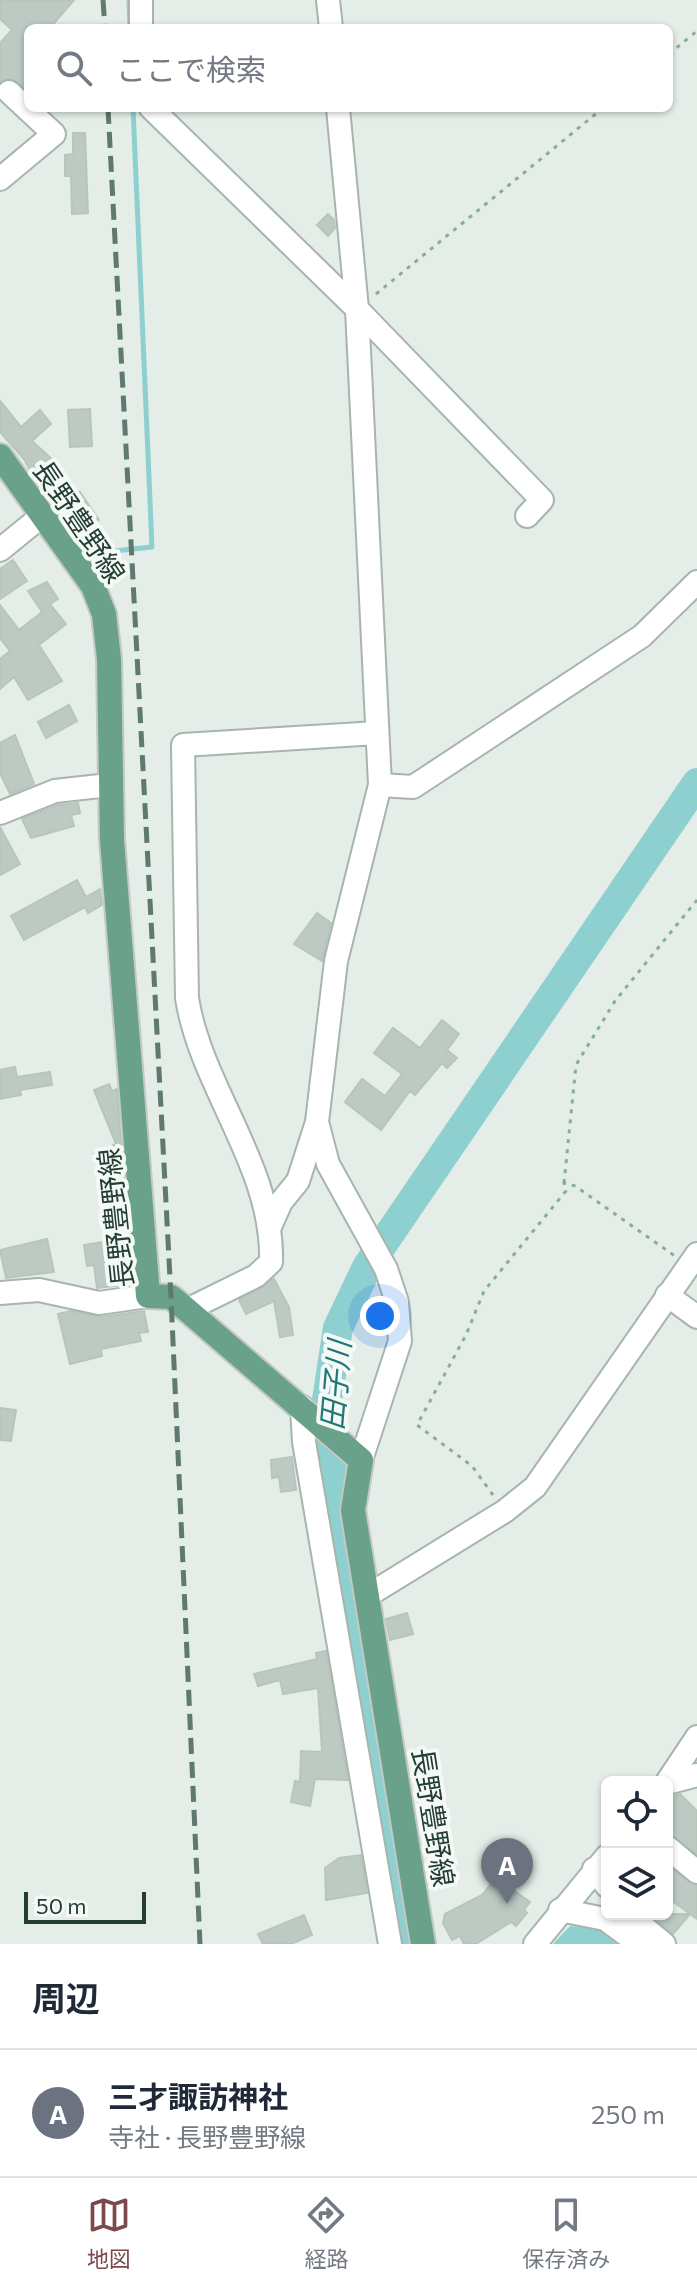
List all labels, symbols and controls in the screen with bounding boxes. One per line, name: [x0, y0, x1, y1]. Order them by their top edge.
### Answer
search box: [24, 24, 673, 112]
icon: search: [52, 46, 96, 90]
text: ここで検索: [116, 50, 266, 87]
street label: 長野豊野線: [27, 453, 133, 589]
street label: 長野豊野線: [91, 1147, 139, 1289]
your location: [360, 1296, 400, 1336]
water label: 田子川: [312, 1336, 357, 1431]
street label: 長野豊野線: [406, 1745, 462, 1889]
map controls: [601, 1776, 673, 1920]
button: locate: [601, 1776, 673, 1848]
pin: A: [481, 1838, 533, 1904]
button: layers: [601, 1848, 673, 1920]
scale bar: [24, 1888, 146, 1924]
text: 50 m: [36, 1892, 86, 1919]
text: 周辺: [32, 1976, 100, 2018]
text: 三才諏訪神社: [108, 2077, 288, 2114]
text: A: [49, 2098, 67, 2129]
text: 250 m: [591, 2098, 665, 2129]
text: 寺社 · 長野豊野線: [108, 2121, 306, 2152]
tab: 地図: [87, 2193, 131, 2273]
tab: 経路: [304, 2193, 348, 2273]
tab: 保存済み: [522, 2193, 610, 2273]

